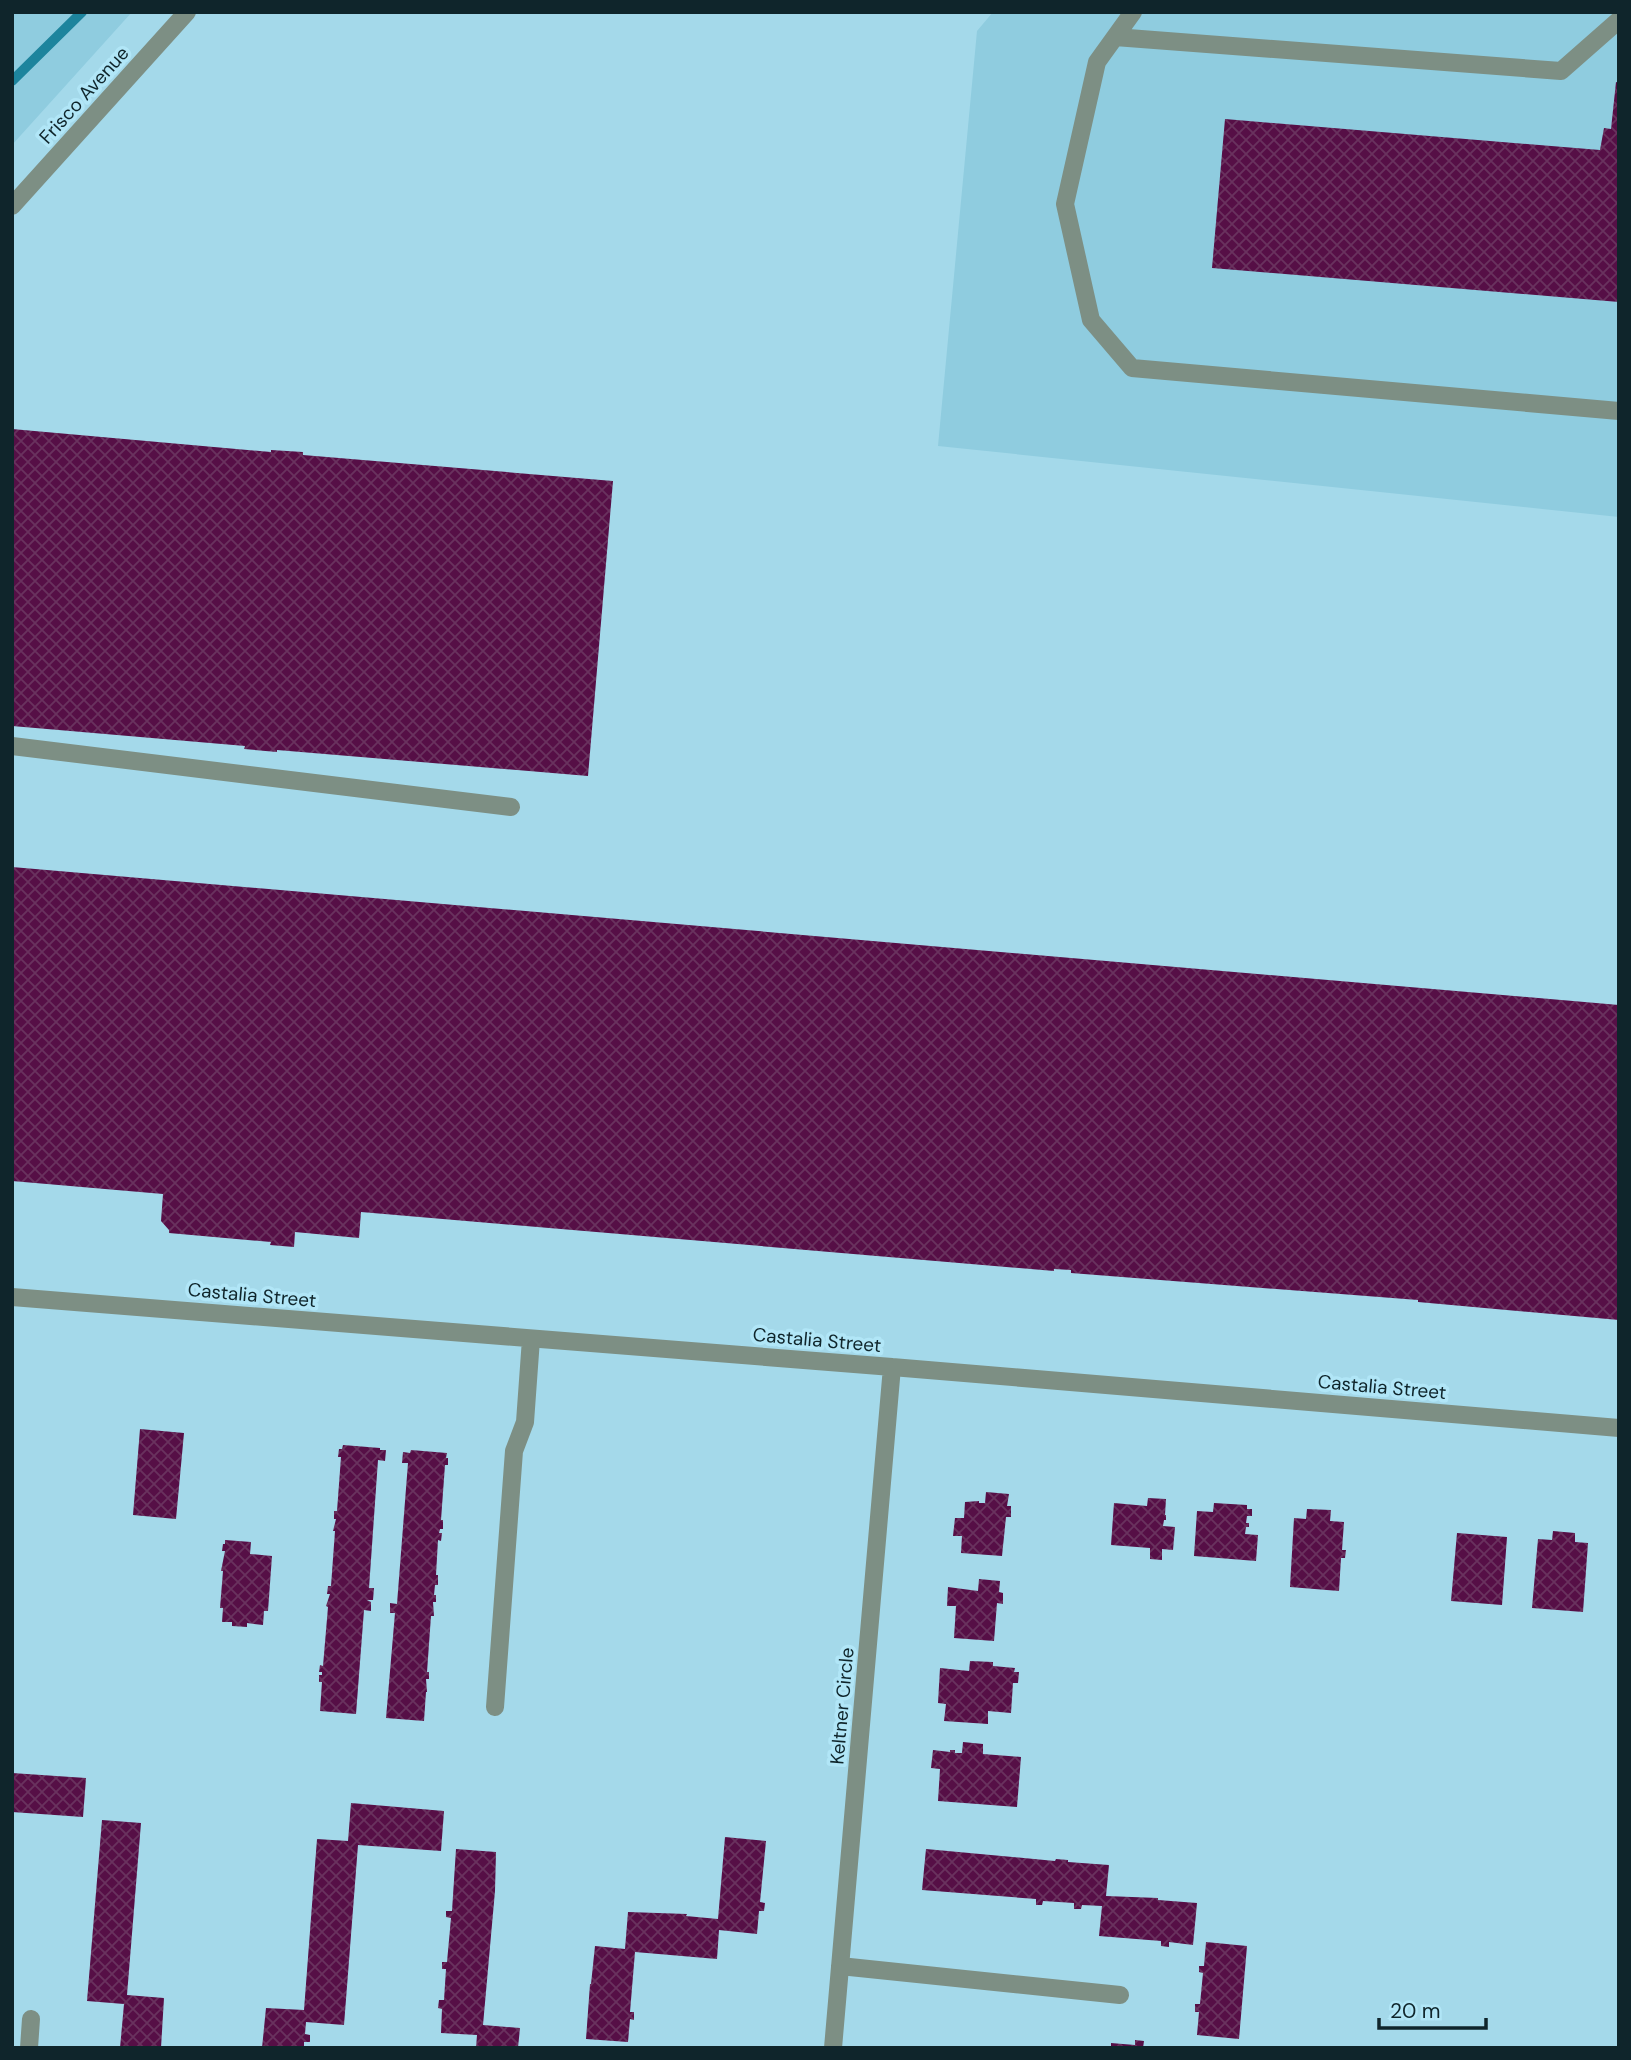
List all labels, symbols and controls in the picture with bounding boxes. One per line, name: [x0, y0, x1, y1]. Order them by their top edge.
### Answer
street label: Frisco Avenue: [34, 41, 134, 149]
street label: Castalia Street: [187, 1277, 317, 1313]
street label: Castalia Street: [752, 1322, 882, 1358]
street label: Castalia Street: [1317, 1369, 1447, 1405]
street label: Keltner Circle: [824, 1646, 860, 1766]
scale bar: [1379, 1986, 1486, 2030]
text: 20 m: [1390, 1997, 1441, 2025]

